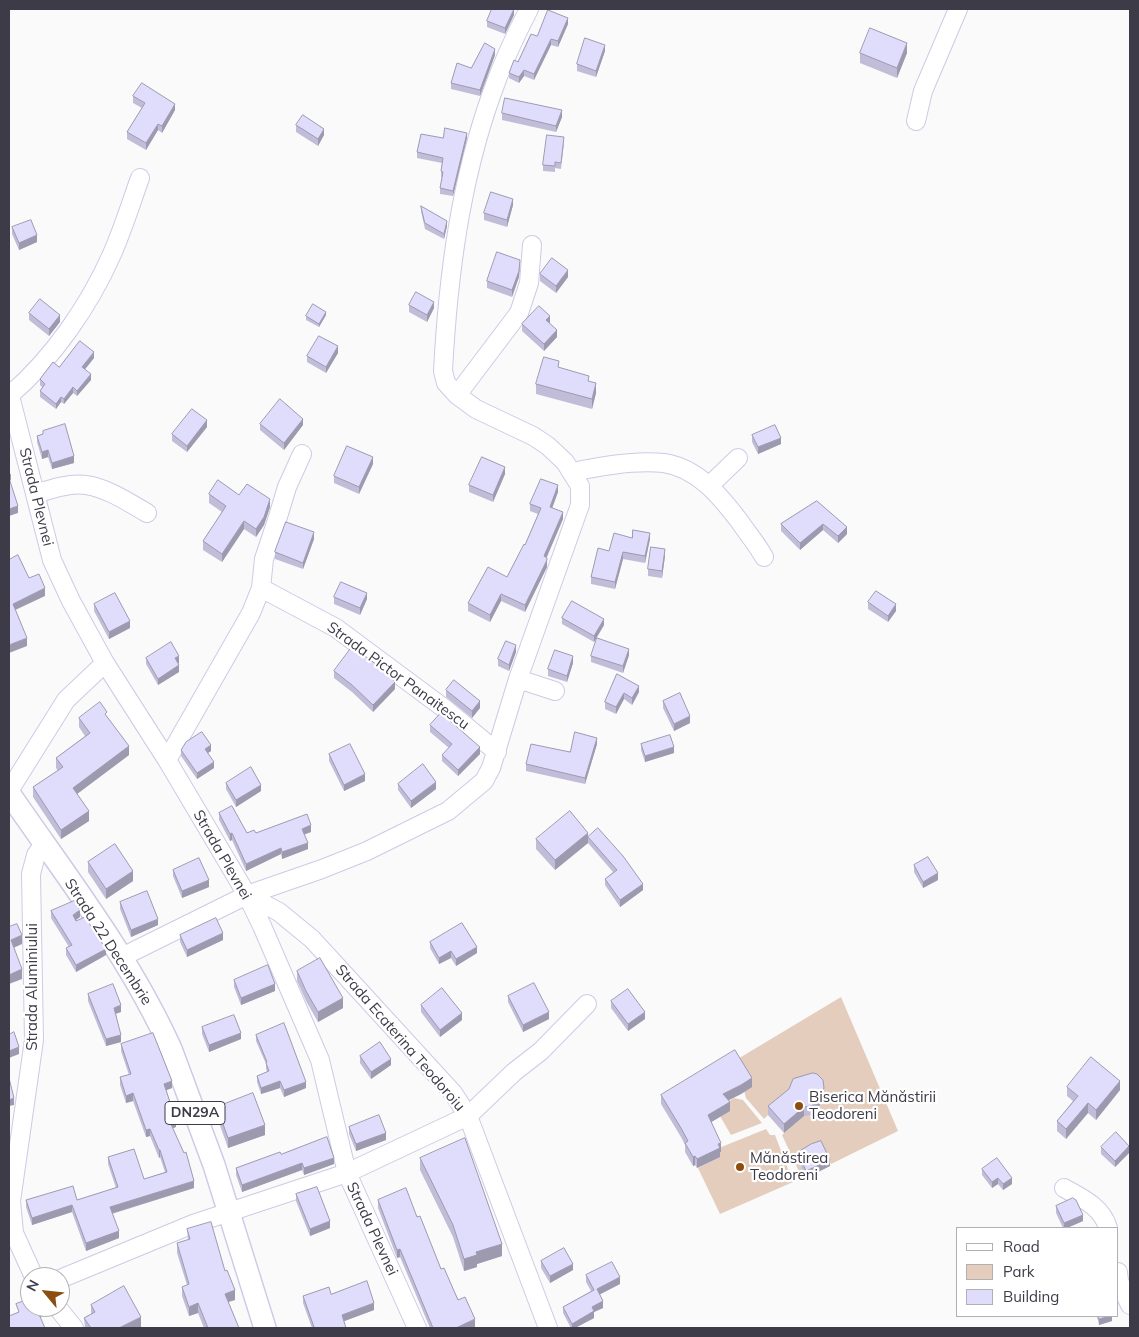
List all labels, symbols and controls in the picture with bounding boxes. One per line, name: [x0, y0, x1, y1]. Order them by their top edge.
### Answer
street label: Strada Plevnei: [15, 446, 57, 548]
street label: Strada Pictor Panaitescu: [323, 618, 473, 734]
street label: Strada Plevnei: [189, 807, 255, 903]
street label: Strada 22 Decembrie: [60, 875, 156, 1009]
street label: Strada Aluminiului: [23, 923, 41, 1051]
street label: Strada Ecaterina Teodoroiu: [331, 961, 469, 1115]
place label: Biserica Mănăstirii Teodoreni: [809, 1088, 936, 1123]
marker: Biserica Mănăstirii Teodoreni: [793, 1100, 805, 1112]
road number: DN29A: [165, 1102, 225, 1124]
place label: Mănăstirea Teodoreni: [750, 1149, 828, 1184]
marker: Mănăstirea Teodoreni: [734, 1161, 746, 1173]
street label: Strada Plevnei: [343, 1180, 401, 1278]
legend: [956, 1227, 1119, 1317]
text: Road: [1003, 1237, 1040, 1256]
text: Park: [1003, 1262, 1035, 1281]
north arrow: [20, 1267, 70, 1317]
text: N: [22, 1277, 43, 1294]
text: Building: [1003, 1287, 1059, 1306]

